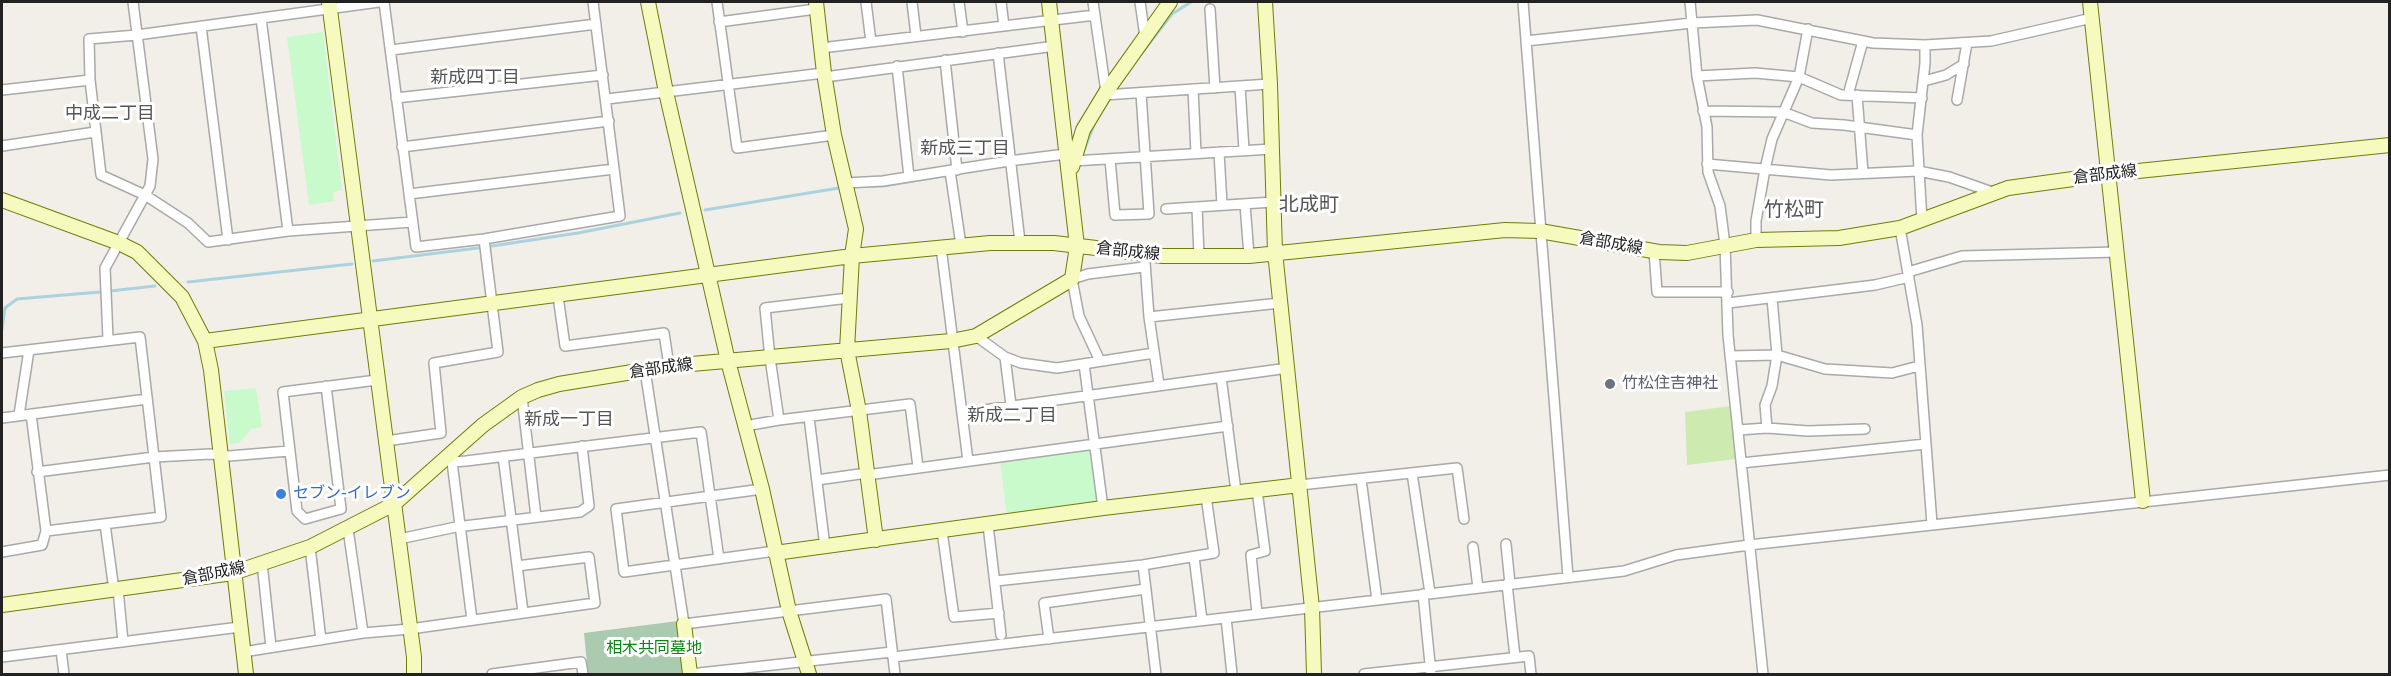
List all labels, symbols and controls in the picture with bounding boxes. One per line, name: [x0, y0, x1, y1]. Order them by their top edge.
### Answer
district label: 新成四丁目: [430, 67, 520, 89]
district label: 中成二丁目: [65, 103, 155, 125]
district label: 新成三丁目: [920, 138, 1010, 160]
street label: 倉部成線: [2072, 162, 2138, 188]
district label: 北成町: [1279, 194, 1339, 218]
district label: 竹松町: [1764, 199, 1824, 223]
street label: 倉部成線: [1578, 229, 1644, 259]
street label: 倉部成線: [1095, 239, 1161, 265]
street label: 倉部成線: [628, 355, 694, 383]
place label: 竹松住吉神社: [1622, 374, 1718, 394]
marker: 竹松住吉神社: [1603, 377, 1617, 391]
district label: 新成二丁目: [967, 405, 1057, 427]
district label: 新成一丁目: [524, 409, 614, 431]
place label: セブン-イレブン: [293, 484, 411, 504]
marker: セブン-イレブン: [274, 487, 288, 501]
street label: 倉部成線: [181, 558, 247, 590]
park label: 相木共同墓地: [606, 639, 702, 659]

